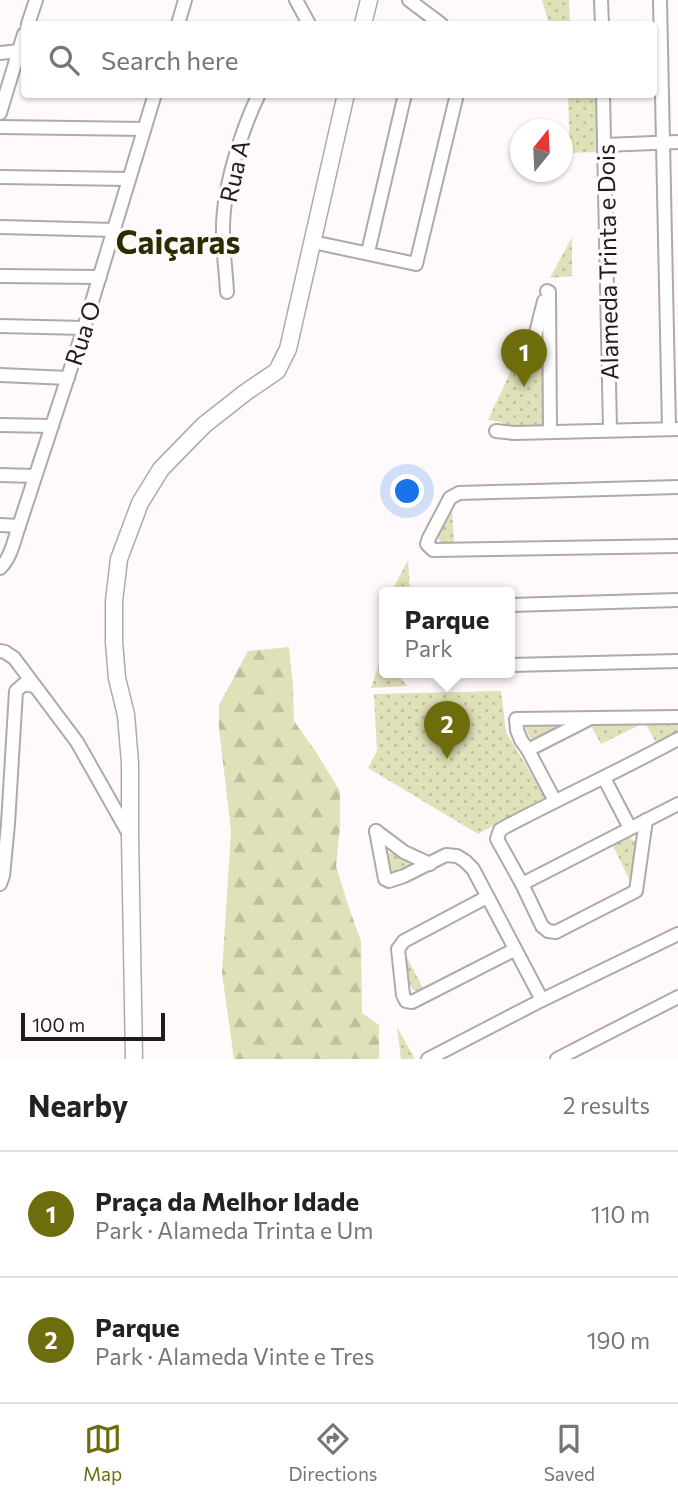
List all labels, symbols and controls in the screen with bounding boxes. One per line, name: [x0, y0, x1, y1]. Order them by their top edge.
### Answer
search box: [21, 21, 657, 98]
icon: search: [45, 41, 83, 79]
text: Search here: [101, 44, 239, 75]
north arrow: [510, 119, 573, 182]
street label: Rua A: [213, 137, 255, 205]
street label: Alameda Trinta e Dois: [590, 144, 624, 380]
district label: Caiçaras: [116, 221, 240, 261]
street label: Rua O: [58, 297, 106, 369]
pin: 1: [501, 329, 547, 387]
your location: [390, 474, 424, 508]
popup: [379, 587, 515, 678]
text: Parque: [405, 603, 489, 634]
text: Park: [405, 634, 453, 662]
pin: 2: [424, 701, 470, 759]
scale bar: [21, 1010, 164, 1042]
text: 100 m: [32, 1013, 85, 1036]
text: Nearby: [28, 1086, 128, 1123]
text: 2 results: [563, 1091, 650, 1119]
text: Praça da Melhor Idade: [95, 1185, 359, 1216]
text: 1: [46, 1200, 56, 1228]
text: 110 m: [591, 1200, 650, 1228]
text: Park · Alameda Trinta e Um: [95, 1216, 373, 1244]
text: Parque: [95, 1311, 180, 1342]
text: 2: [44, 1326, 58, 1354]
text: 190 m: [587, 1326, 650, 1354]
text: Park · Alameda Vinte e Tres: [95, 1342, 374, 1370]
tab: Map: [83, 1420, 122, 1485]
tab: Directions: [288, 1420, 378, 1485]
tab: Saved: [544, 1420, 595, 1485]

